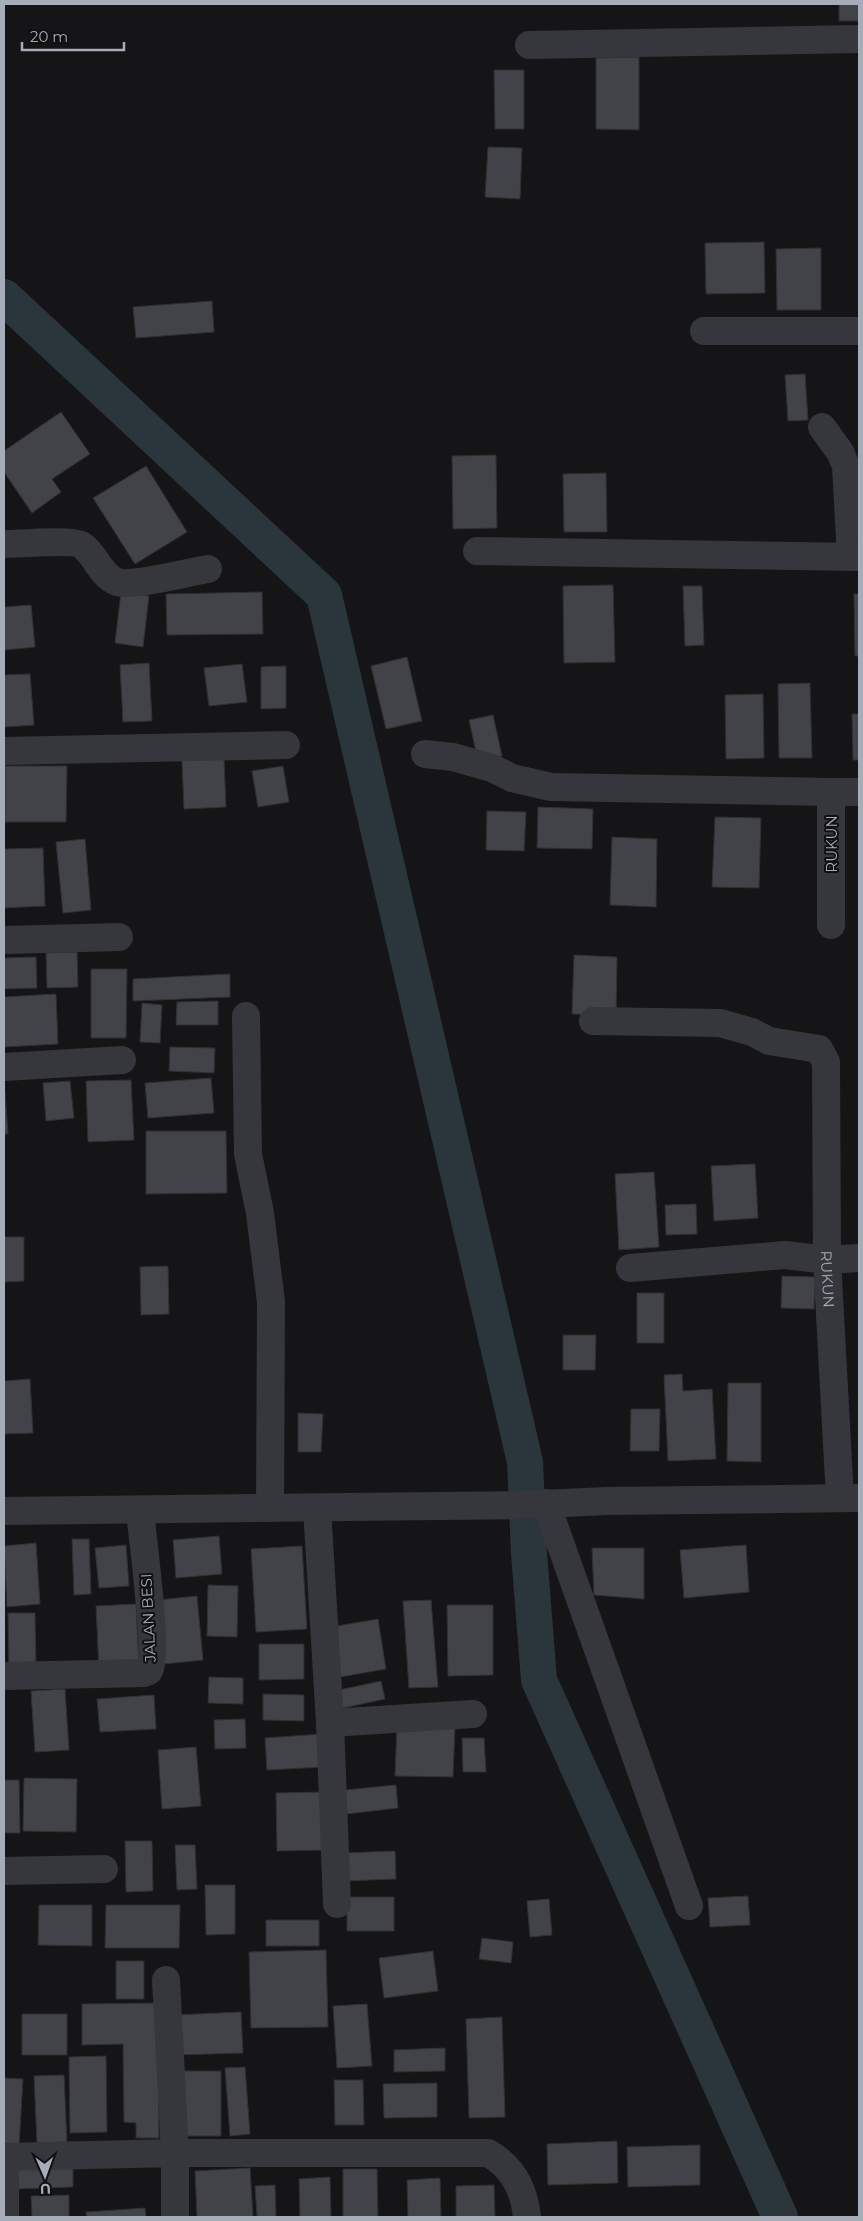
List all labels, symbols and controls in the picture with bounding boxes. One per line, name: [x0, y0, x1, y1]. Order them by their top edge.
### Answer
scale bar: [22, 20, 125, 52]
text: 20 m: [30, 27, 68, 46]
street label: RUKUN: [822, 815, 841, 873]
street label: RUKUN: [817, 1250, 839, 1308]
street label: JALAN BESI: [136, 1573, 160, 1664]
north arrow: [20, 2151, 70, 2201]
text: U: [40, 2180, 51, 2198]

